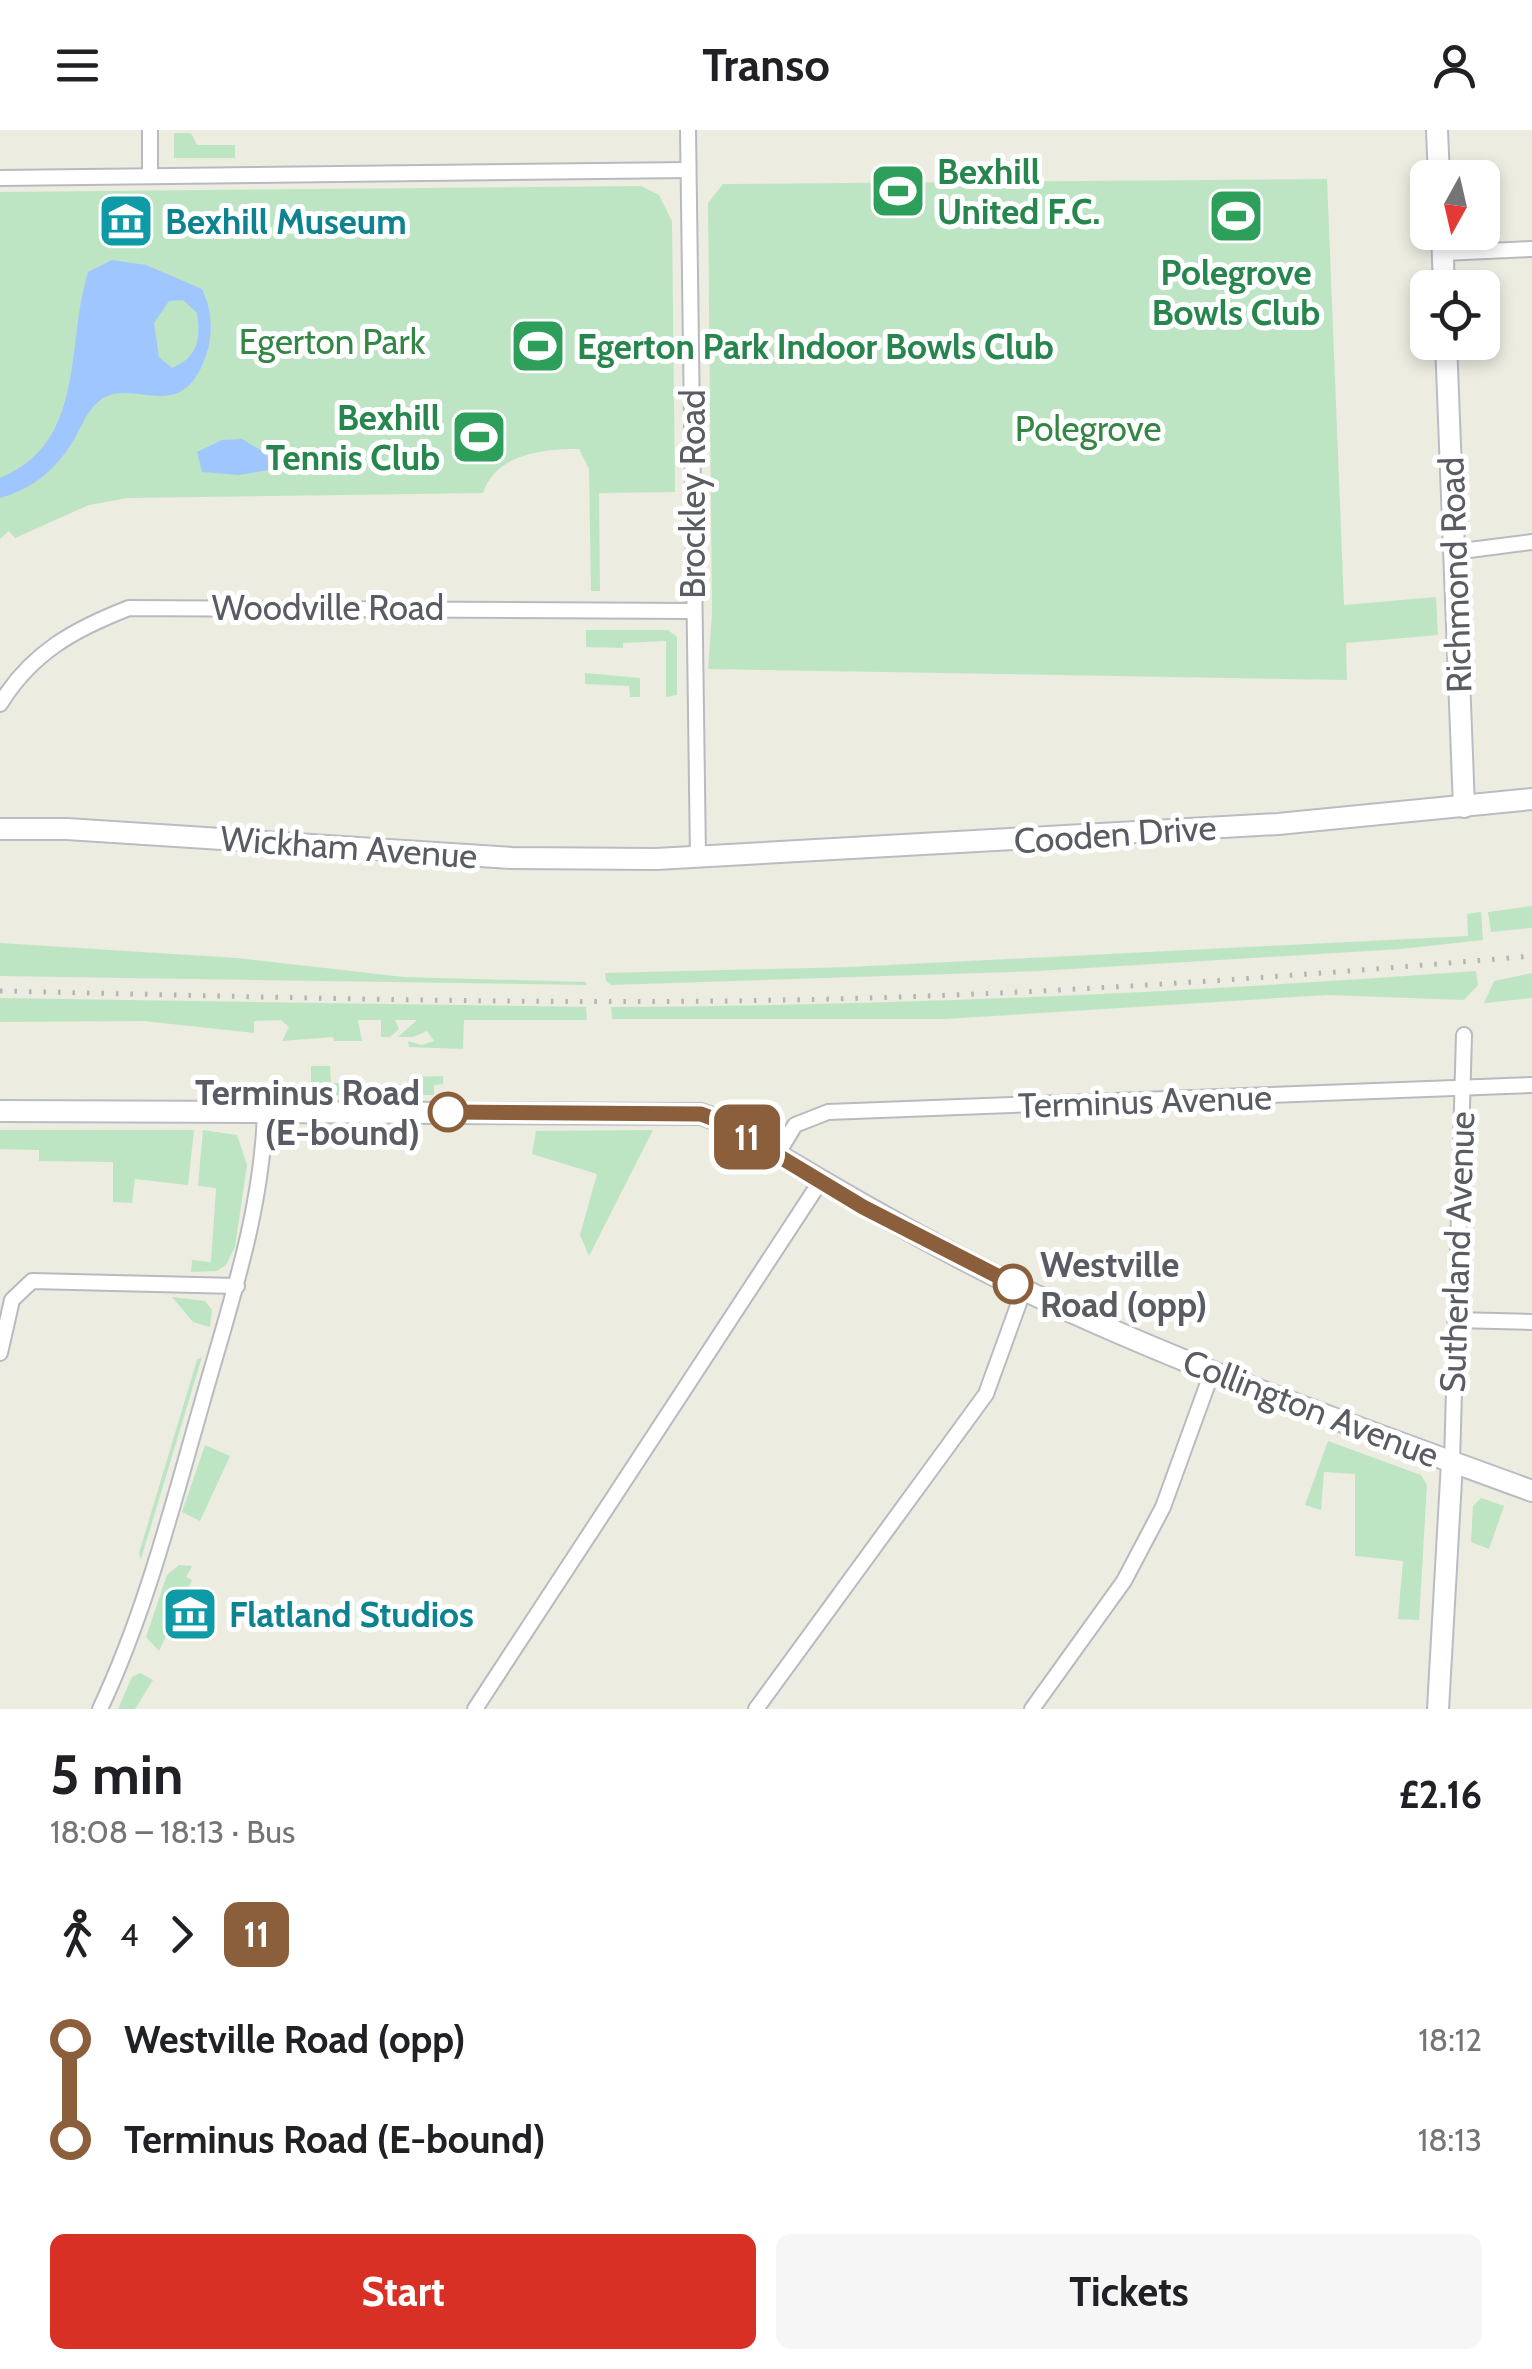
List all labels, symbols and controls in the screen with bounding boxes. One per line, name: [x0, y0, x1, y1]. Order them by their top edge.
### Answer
icon: menu: [50, 38, 105, 93]
text: Transo: [702, 38, 830, 92]
icon: person: [1427, 38, 1482, 93]
place label: Bexhill United F.C.: [937, 150, 1100, 233]
north arrow: [1410, 160, 1500, 250]
map controls: [1410, 160, 1500, 360]
sports icon: Bexhill United F.C.: [868, 161, 928, 221]
sports icon: Polegrove Bowls Club: [1206, 186, 1266, 246]
museum icon: Bexhill Museum: [96, 191, 156, 251]
place label: Bexhill Museum: [165, 200, 407, 243]
place label: Polegrove Bowls Club: [1152, 251, 1320, 334]
button: locate: [1410, 270, 1500, 360]
sports icon: Egerton Park Indoor Bowls Club: [508, 316, 568, 376]
park label: Egerton Park: [239, 320, 426, 363]
place label: Egerton Park Indoor Bowls Club: [577, 325, 1054, 368]
street label: Brockley Road: [671, 389, 714, 599]
place label: Bexhill Tennis Club: [266, 396, 440, 479]
sports icon: Bexhill Tennis Club: [449, 407, 509, 467]
park label: Polegrove: [1015, 407, 1161, 450]
street label: Richmond Road: [1429, 456, 1481, 694]
street label: Woodville Road: [212, 586, 444, 629]
street label: Cooden Drive: [1012, 805, 1218, 863]
street label: Wickham Avenue: [219, 817, 479, 877]
place label: Terminus Road (E-bound): [195, 1071, 420, 1154]
street label: Terminus Avenue: [1017, 1075, 1273, 1127]
marker: Terminus Road (E-bound): [429, 1093, 467, 1131]
line badge: 11: [702, 1104, 792, 1170]
street label: Sutherland Avenue: [1431, 1111, 1483, 1393]
text: 11: [734, 1116, 760, 1159]
place label: Westville Road (opp): [1040, 1243, 1207, 1326]
marker: Westville Road (opp): [994, 1265, 1032, 1303]
street label: Collington Avenue: [1177, 1339, 1445, 1477]
museum icon: Flatland Studios: [160, 1584, 220, 1644]
place label: Flatland Studios: [229, 1593, 474, 1636]
text: 5 min: [50, 1741, 183, 1808]
text: £2.16: [1399, 1771, 1482, 1818]
text: 18:08 – 18:13 · Bus: [50, 1812, 295, 1851]
icon: walk: [50, 1907, 105, 1962]
icon: forward: [154, 1907, 209, 1962]
text: 11: [244, 1913, 269, 1956]
text: 4: [120, 1915, 139, 1954]
text: Westville Road (opp): [124, 2016, 465, 2063]
text: 18:12: [1418, 2020, 1482, 2059]
text: Terminus Road (E-bound): [124, 2116, 546, 2163]
text: 18:13: [1418, 2120, 1482, 2159]
button: Start: [50, 2234, 756, 2349]
button: Tickets: [776, 2234, 1482, 2349]

